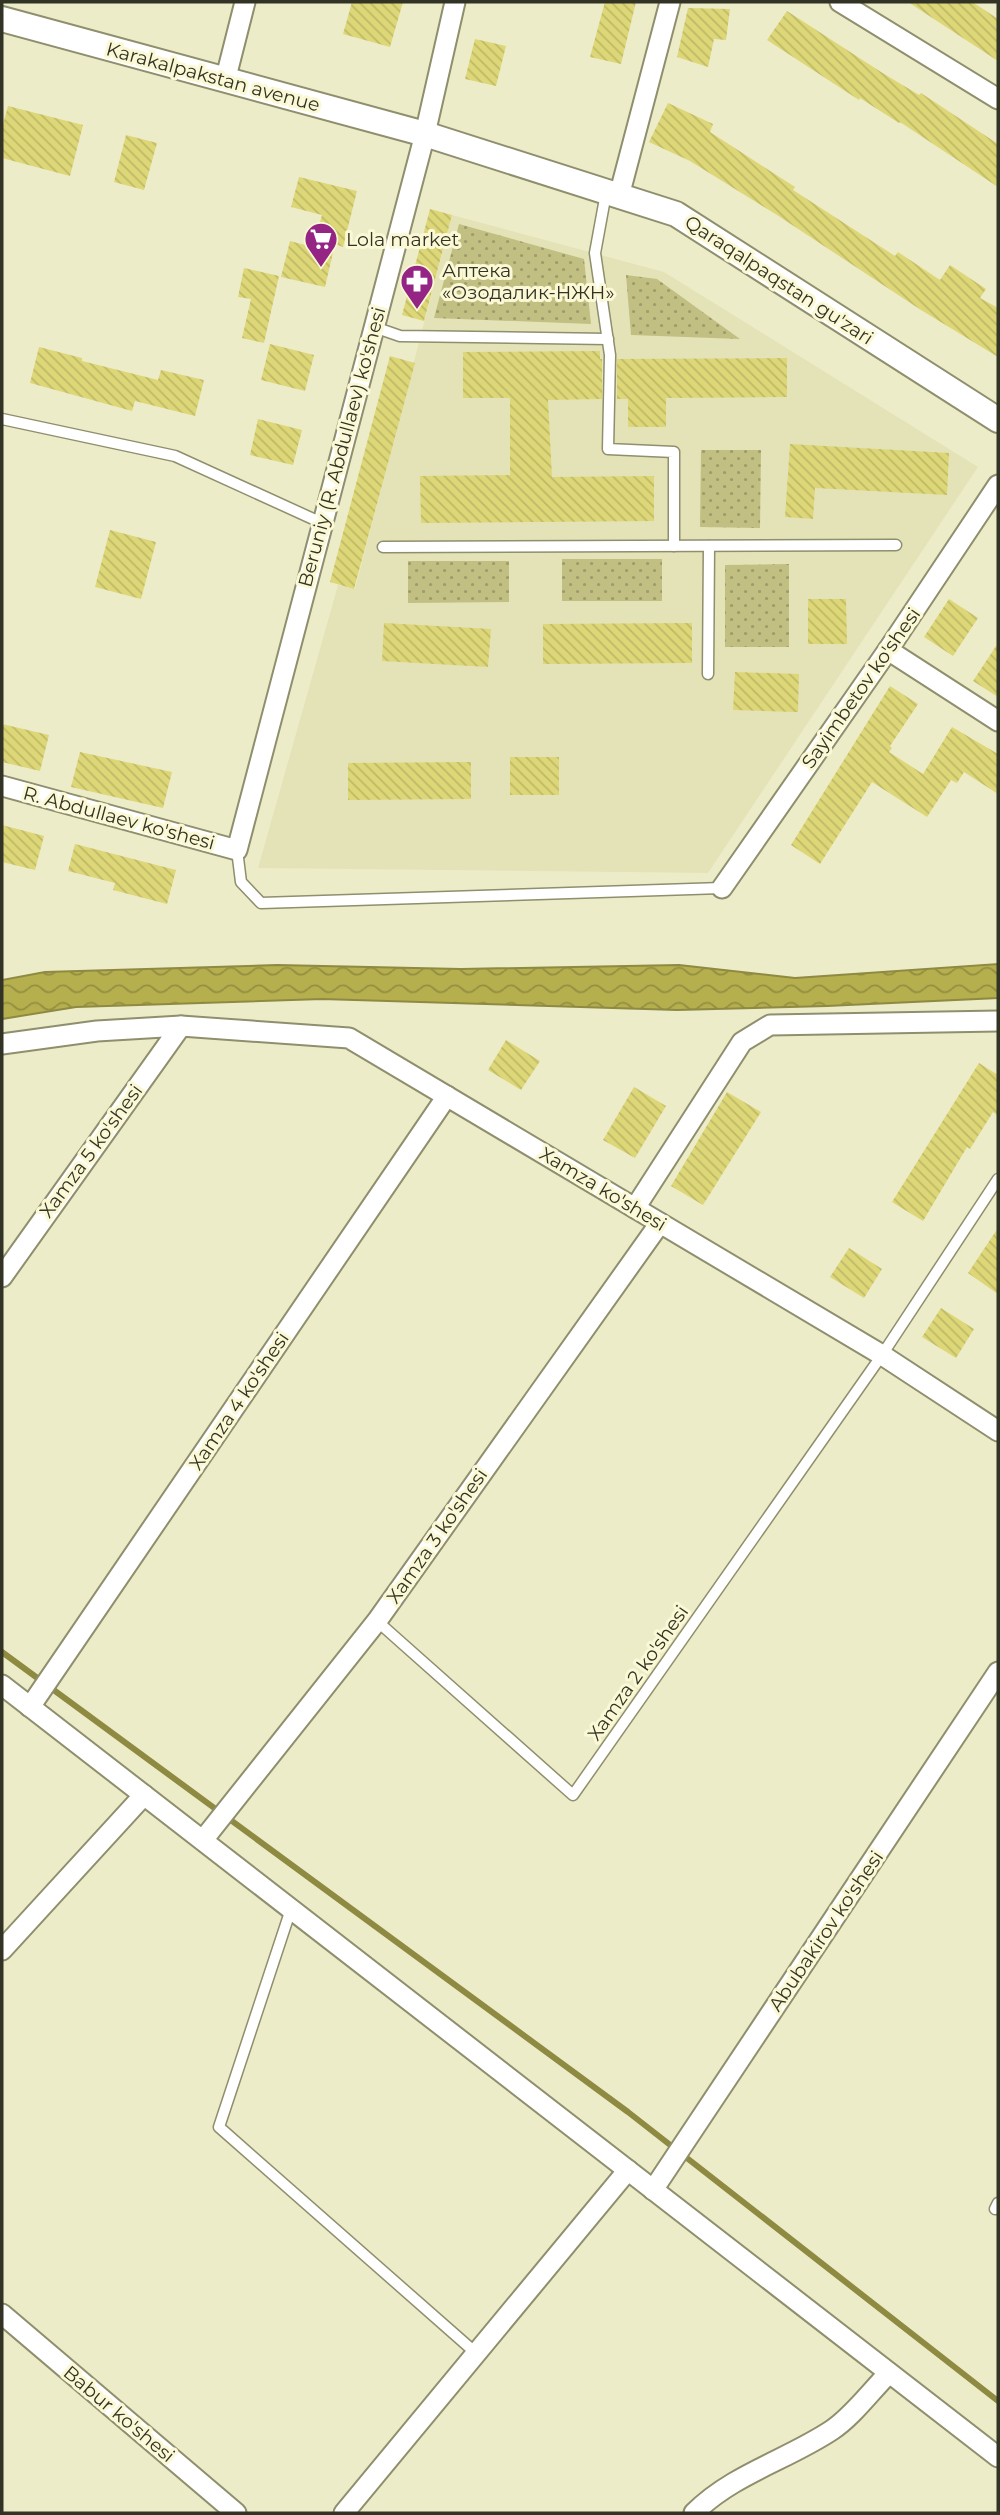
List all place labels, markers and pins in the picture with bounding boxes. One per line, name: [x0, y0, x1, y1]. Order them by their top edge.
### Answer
supermarket icon: Lola market: [302, 220, 340, 269]
place label: Lola market: [346, 228, 460, 251]
place label: Аптека «Озодалик-НЖН»: [442, 259, 615, 304]
pharmacy icon: Аптека «Озодалик-НЖН»: [398, 262, 436, 311]

